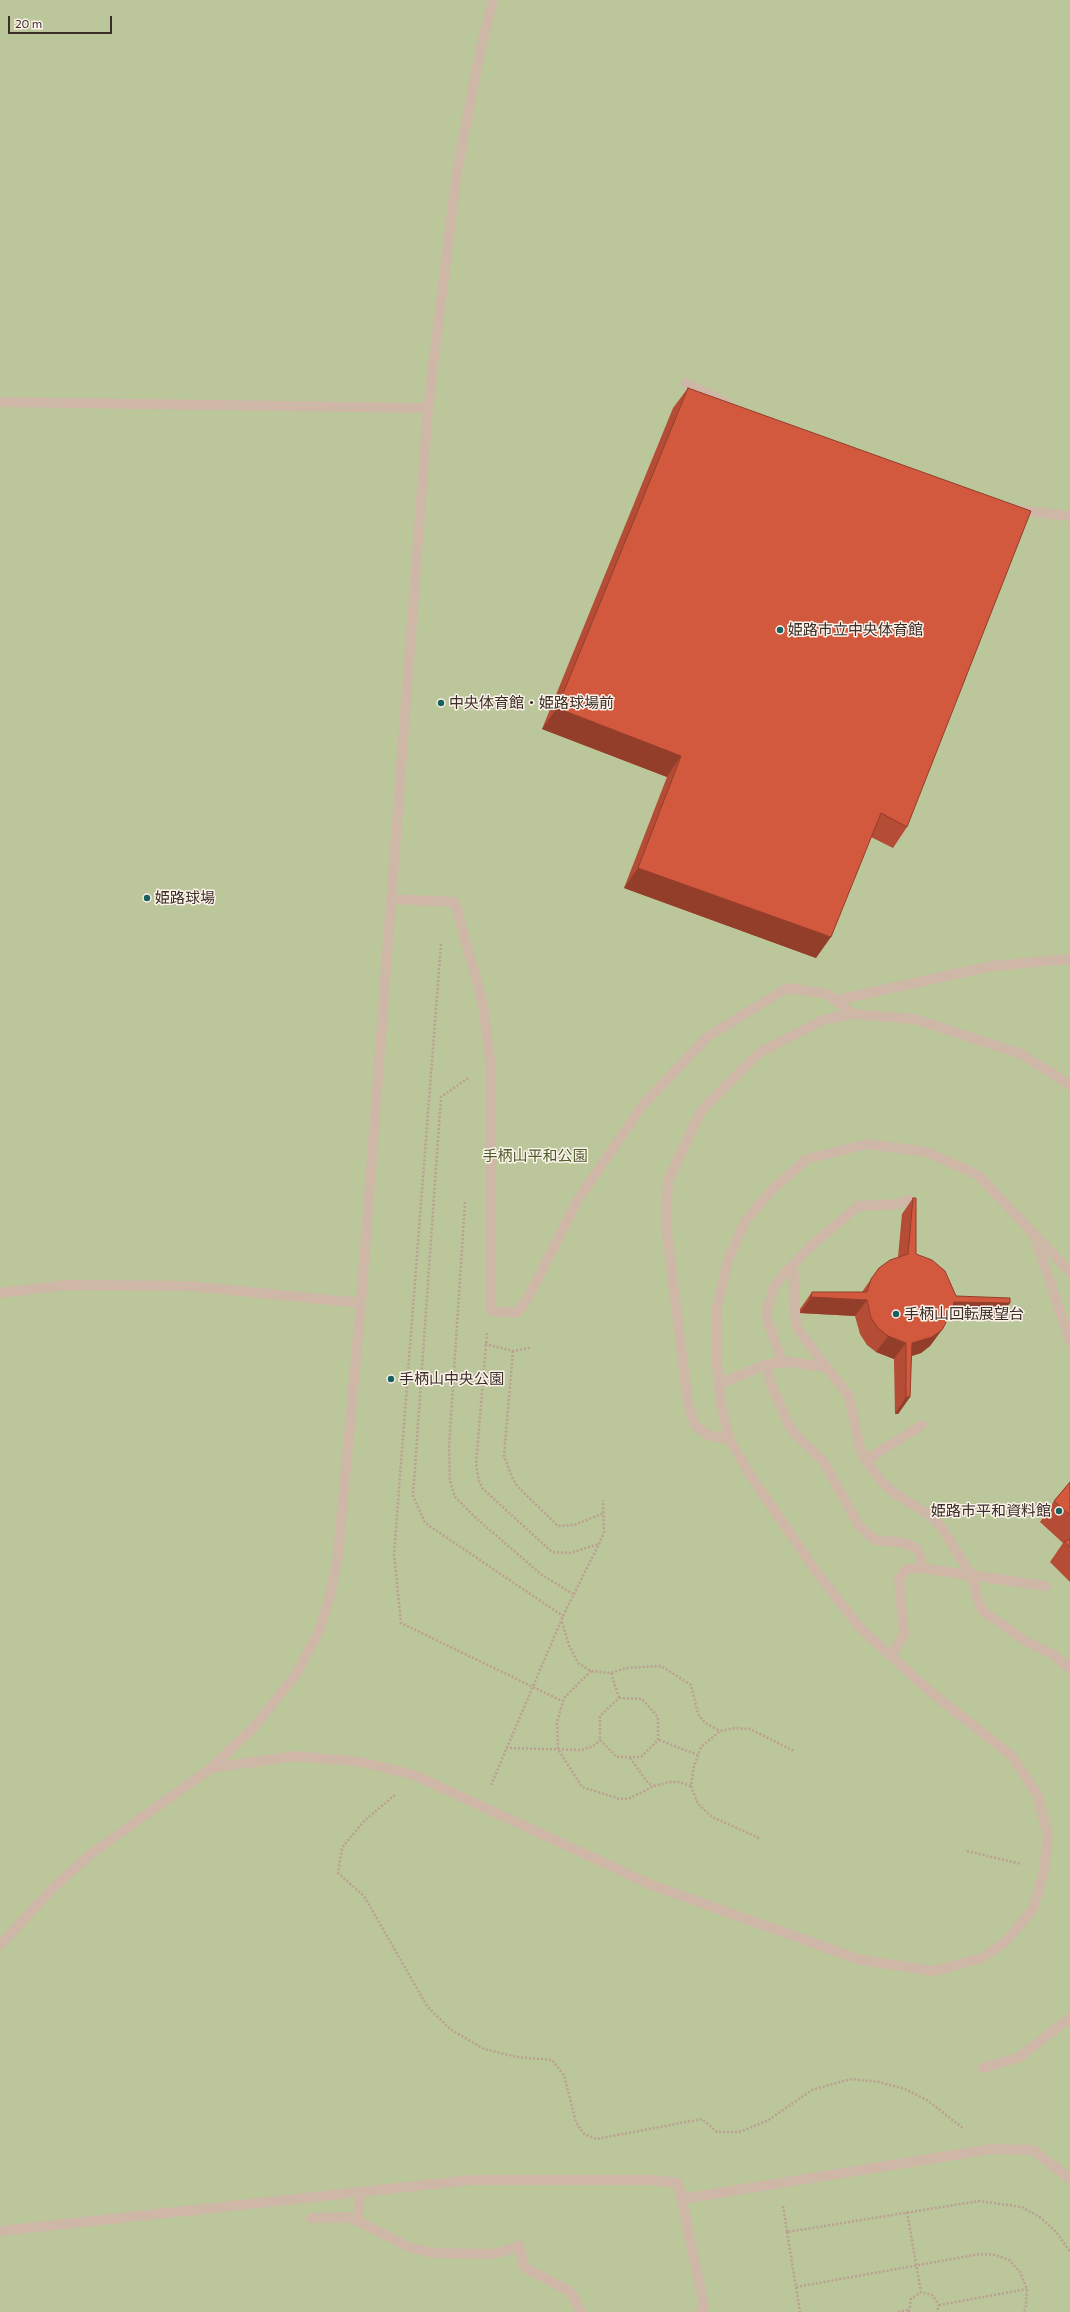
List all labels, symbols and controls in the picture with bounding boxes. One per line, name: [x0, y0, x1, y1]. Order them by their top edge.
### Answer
scale bar: [10, 8, 114, 34]
text: 20 m: [15, 16, 42, 30]
place label: 姫路市立中央体育館: [788, 621, 923, 639]
marker: 姫路市立中央体育館: [775, 625, 785, 635]
place label: 中央体育館・姫路球場前: [449, 694, 614, 712]
marker: 中央体育館・姫路球場前: [436, 698, 446, 708]
place label: 姫路球場: [155, 889, 215, 907]
marker: 姫路球場: [142, 893, 152, 903]
park label: 手柄山平和公園: [483, 1147, 587, 1165]
place label: 手柄山回転展望台: [904, 1305, 1024, 1323]
marker: 手柄山回転展望台: [891, 1309, 901, 1319]
place label: 手柄山中央公園: [399, 1370, 504, 1388]
marker: 手柄山中央公園: [386, 1374, 396, 1384]
place label: 姫路市平和資料館: [931, 1502, 1051, 1520]
marker: 姫路市平和資料館: [1054, 1506, 1064, 1516]

